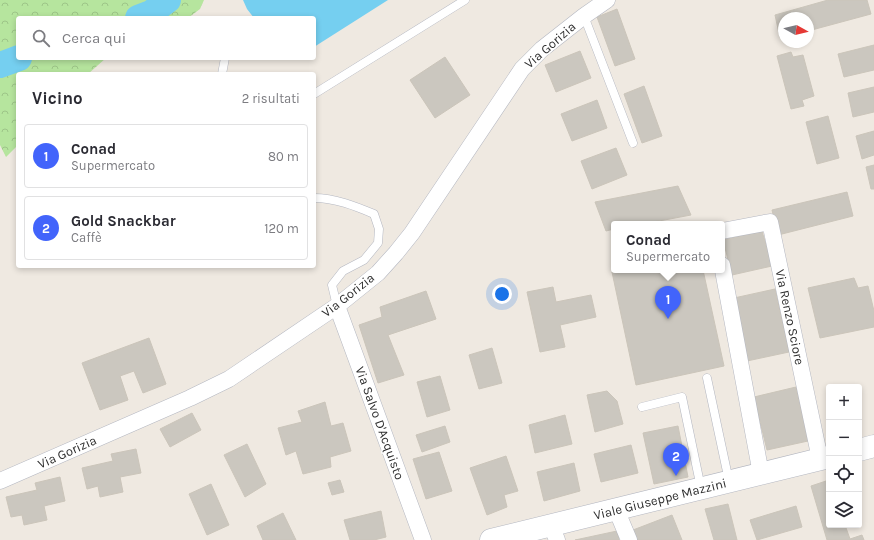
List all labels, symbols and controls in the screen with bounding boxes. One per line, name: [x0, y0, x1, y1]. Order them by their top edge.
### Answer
north arrow: [778, 12, 814, 48]
search box: [16, 16, 316, 60]
street label: Via Gorizia: [521, 19, 579, 71]
icon: search: [30, 27, 52, 49]
text: Cerca qui: [62, 29, 126, 47]
text: Vicino: [32, 88, 83, 108]
text: 2 risultati: [242, 91, 300, 106]
text: Conad: [71, 140, 116, 158]
text: 1: [44, 149, 48, 164]
text: 80 m: [268, 149, 299, 164]
text: Supermercato: [71, 158, 155, 173]
text: Gold Snackbar: [71, 212, 176, 230]
text: 2: [42, 221, 50, 236]
text: 120 m: [264, 221, 299, 236]
popup: [611, 221, 725, 273]
text: Caffè: [71, 230, 102, 245]
text: Conad: [626, 231, 671, 249]
text: Supermercato: [626, 249, 710, 264]
street label: Via Renzo Sciore: [773, 268, 808, 366]
street label: Via Gorizia: [319, 270, 377, 320]
your location: [492, 284, 512, 304]
pin: 1: [655, 286, 681, 319]
street label: Via Salvo D'Acquisto: [352, 364, 407, 482]
map controls: [826, 384, 862, 528]
button: +: [826, 384, 862, 420]
button: −: [826, 420, 862, 456]
street label: Via Gorizia: [35, 432, 99, 472]
pin: 2: [663, 443, 689, 476]
button: locate: [826, 456, 862, 492]
street label: Viale Giuseppe Mazzini: [592, 475, 728, 523]
button: layers: [826, 492, 862, 528]

